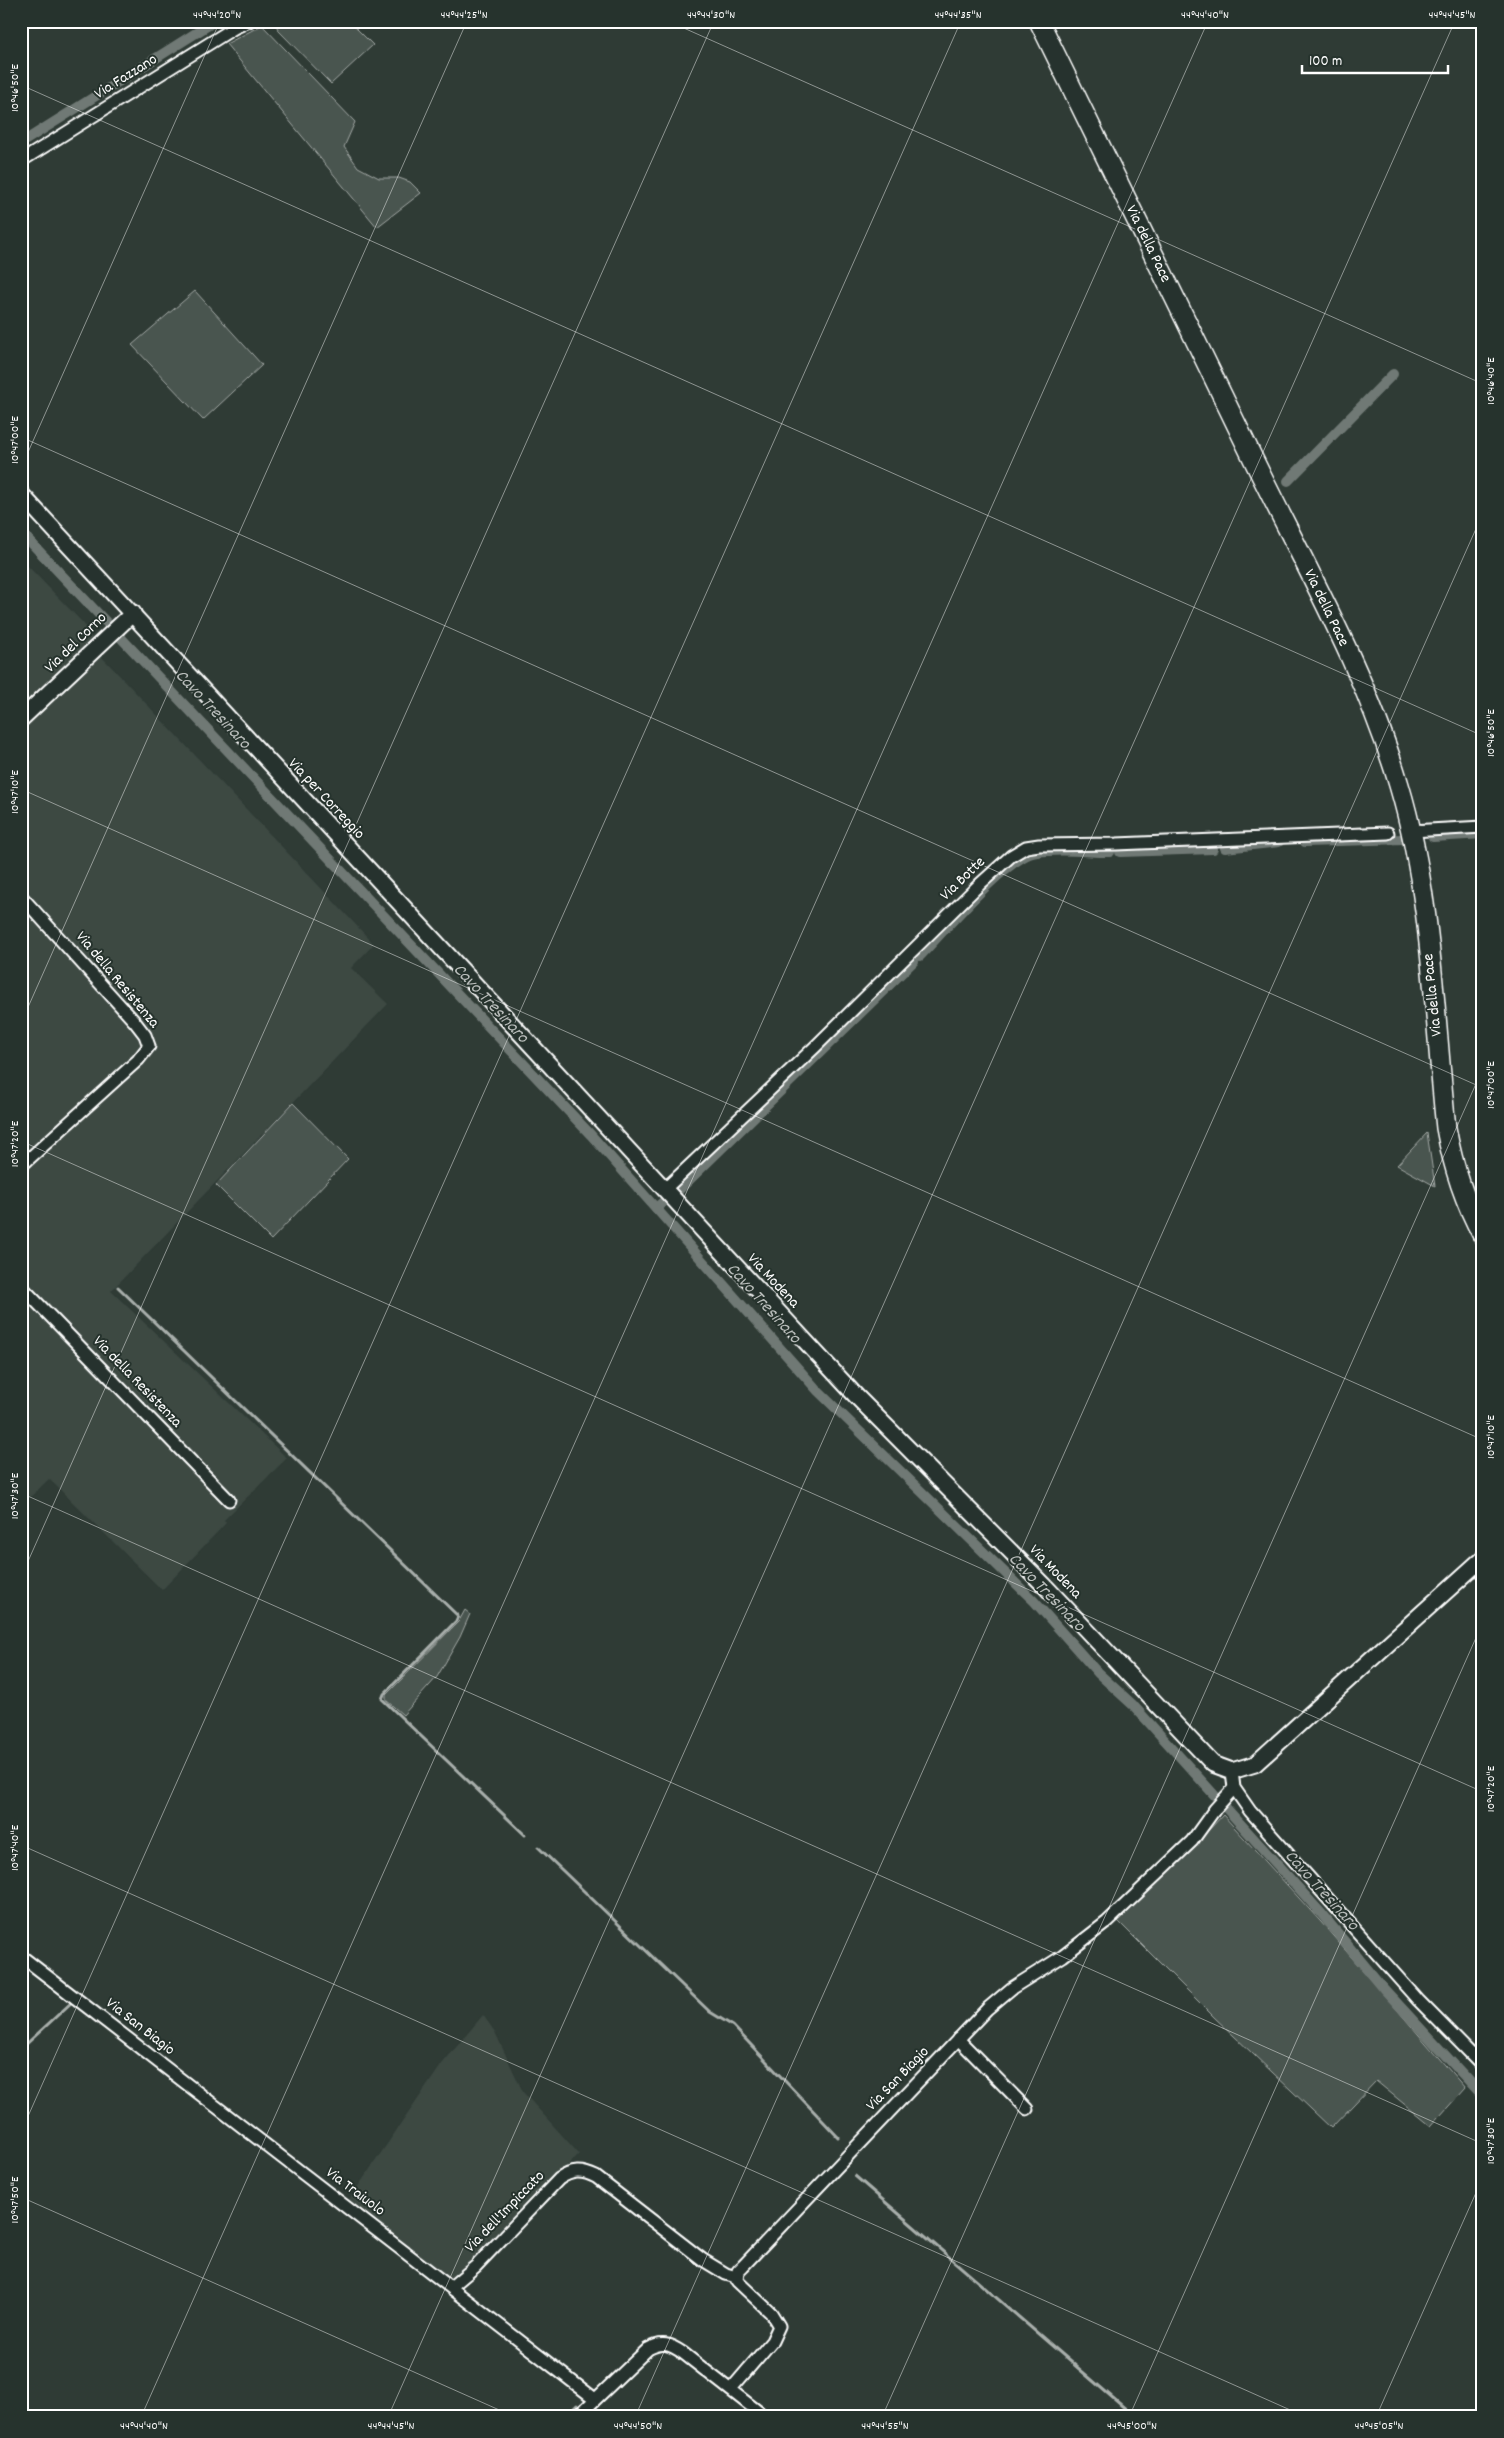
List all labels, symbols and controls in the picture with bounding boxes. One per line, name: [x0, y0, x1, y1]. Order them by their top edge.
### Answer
text: 44°44'20"N: [193, 7, 241, 24]
text: 44°44'25"N: [440, 7, 488, 24]
text: 44°44'30"N: [687, 7, 735, 24]
text: 44°44'35"N: [934, 7, 982, 24]
text: 44°44'40"N: [1181, 7, 1229, 24]
text: 44°44'45"N: [1429, 7, 1476, 24]
scale bar: [1302, 42, 1448, 74]
street label: Via Fazzano: [90, 49, 162, 105]
text: 100 m: [1309, 51, 1342, 73]
text: 10°46'50"E: [7, 63, 24, 112]
street label: Via della Pace: [1119, 201, 1177, 287]
text: 10°46'40"E: [1483, 357, 1500, 405]
text: 10°47'00"E: [7, 416, 24, 464]
street label: Via della Pace: [1297, 565, 1355, 651]
street label: Via del Corno: [39, 607, 113, 679]
water label: Cavo Tresinaro: [168, 665, 256, 756]
text: 10°46'50"E: [1483, 708, 1500, 757]
street label: Via per Correggio: [282, 753, 370, 845]
text: 10°47'10"E: [7, 770, 24, 814]
street label: Via Botte: [935, 851, 991, 907]
street label: Via della Resistenza: [70, 927, 165, 1034]
street label: Via della Pace: [1417, 952, 1449, 1038]
water label: Cavo Tresinaro: [446, 959, 534, 1050]
text: 10°47'00"E: [1483, 1061, 1500, 1109]
text: 10°47'20"E: [7, 1120, 24, 1167]
street label: Via Modena: [741, 1248, 805, 1314]
water label: Cavo Tresinaro: [720, 1258, 807, 1351]
street label: Via della Resistenza: [87, 1331, 187, 1434]
text: 10°47'10"E: [1483, 1415, 1500, 1459]
text: 10°47'30"E: [7, 1472, 24, 1519]
street label: Via Modena: [1023, 1540, 1087, 1605]
water label: Cavo Tresinaro: [1002, 1548, 1091, 1639]
text: 10°47'20"E: [1483, 1765, 1500, 1812]
text: 10°47'40"E: [7, 1824, 24, 1871]
water label: Cavo Tresinaro: [1278, 1845, 1365, 1938]
street label: Via San Biagio: [100, 1993, 180, 2061]
street label: Via San Biagio: [861, 2041, 935, 2117]
text: 10°47'30"E: [1483, 2117, 1500, 2164]
street label: Via Traiuolo: [320, 2162, 390, 2222]
street label: Via dell'Impiccato: [460, 2166, 550, 2258]
text: 10°47'50"E: [7, 2176, 24, 2223]
text: 44°44'40"N: [120, 2418, 168, 2435]
text: 44°44'45"N: [368, 2418, 415, 2435]
text: 44°44'50"N: [614, 2418, 662, 2435]
text: 44°44'55"N: [861, 2418, 909, 2435]
text: 44°45'00"N: [1107, 2418, 1157, 2435]
text: 44°45'05"N: [1354, 2418, 1404, 2435]

